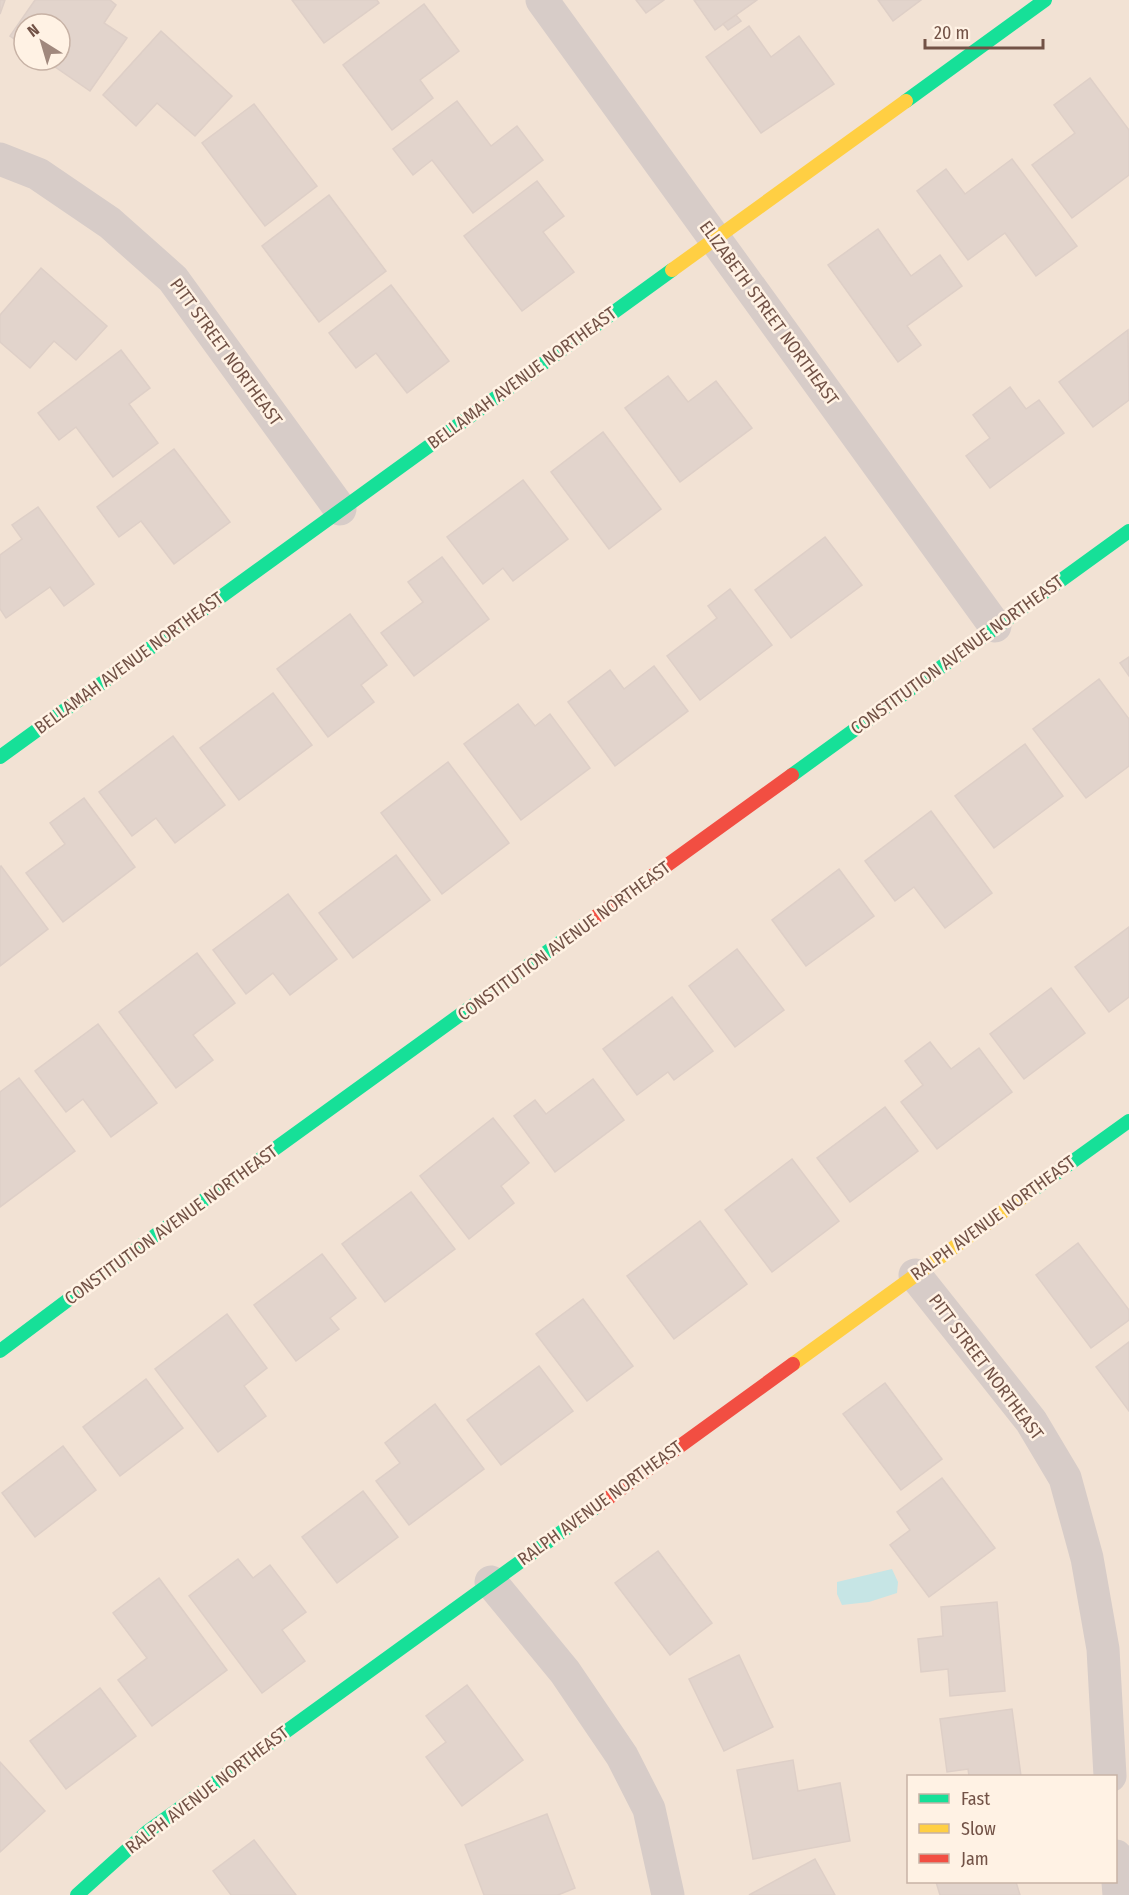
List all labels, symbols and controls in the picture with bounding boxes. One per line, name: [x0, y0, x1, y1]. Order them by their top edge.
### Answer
north arrow: [12, 12, 72, 72]
scale bar: [925, 12, 1044, 50]
text: N: [24, 20, 43, 41]
text: 20 m: [934, 22, 969, 44]
street label: ELIZABETH STREET NORTHEAST: [695, 216, 844, 410]
street label: PITT STREET NORTHEAST: [165, 274, 287, 431]
street label: BELLAMAH AVENUE NORTHEAST: [423, 302, 621, 454]
street label: CONSTITUTION AVENUE NORTHEAST: [846, 570, 1068, 740]
street label: BELLAMAH AVENUE NORTHEAST: [30, 587, 228, 739]
street label: CONSTITUTION AVENUE NORTHEAST: [453, 856, 675, 1026]
street label: CONSTITUTION AVENUE NORTHEAST: [60, 1140, 282, 1310]
street label: RALPH AVENUE NORTHEAST: [906, 1150, 1080, 1285]
street label: PITT STREET NORTHEAST: [924, 1290, 1048, 1445]
street label: RALPH AVENUE NORTHEAST: [513, 1435, 687, 1570]
street label: RALPH AVENUE NORTHEAST: [121, 1721, 293, 1859]
legend: [907, 1775, 1117, 1883]
text: Fast: [961, 1788, 990, 1810]
text: Slow: [961, 1818, 996, 1840]
text: Jam: [961, 1848, 989, 1870]

